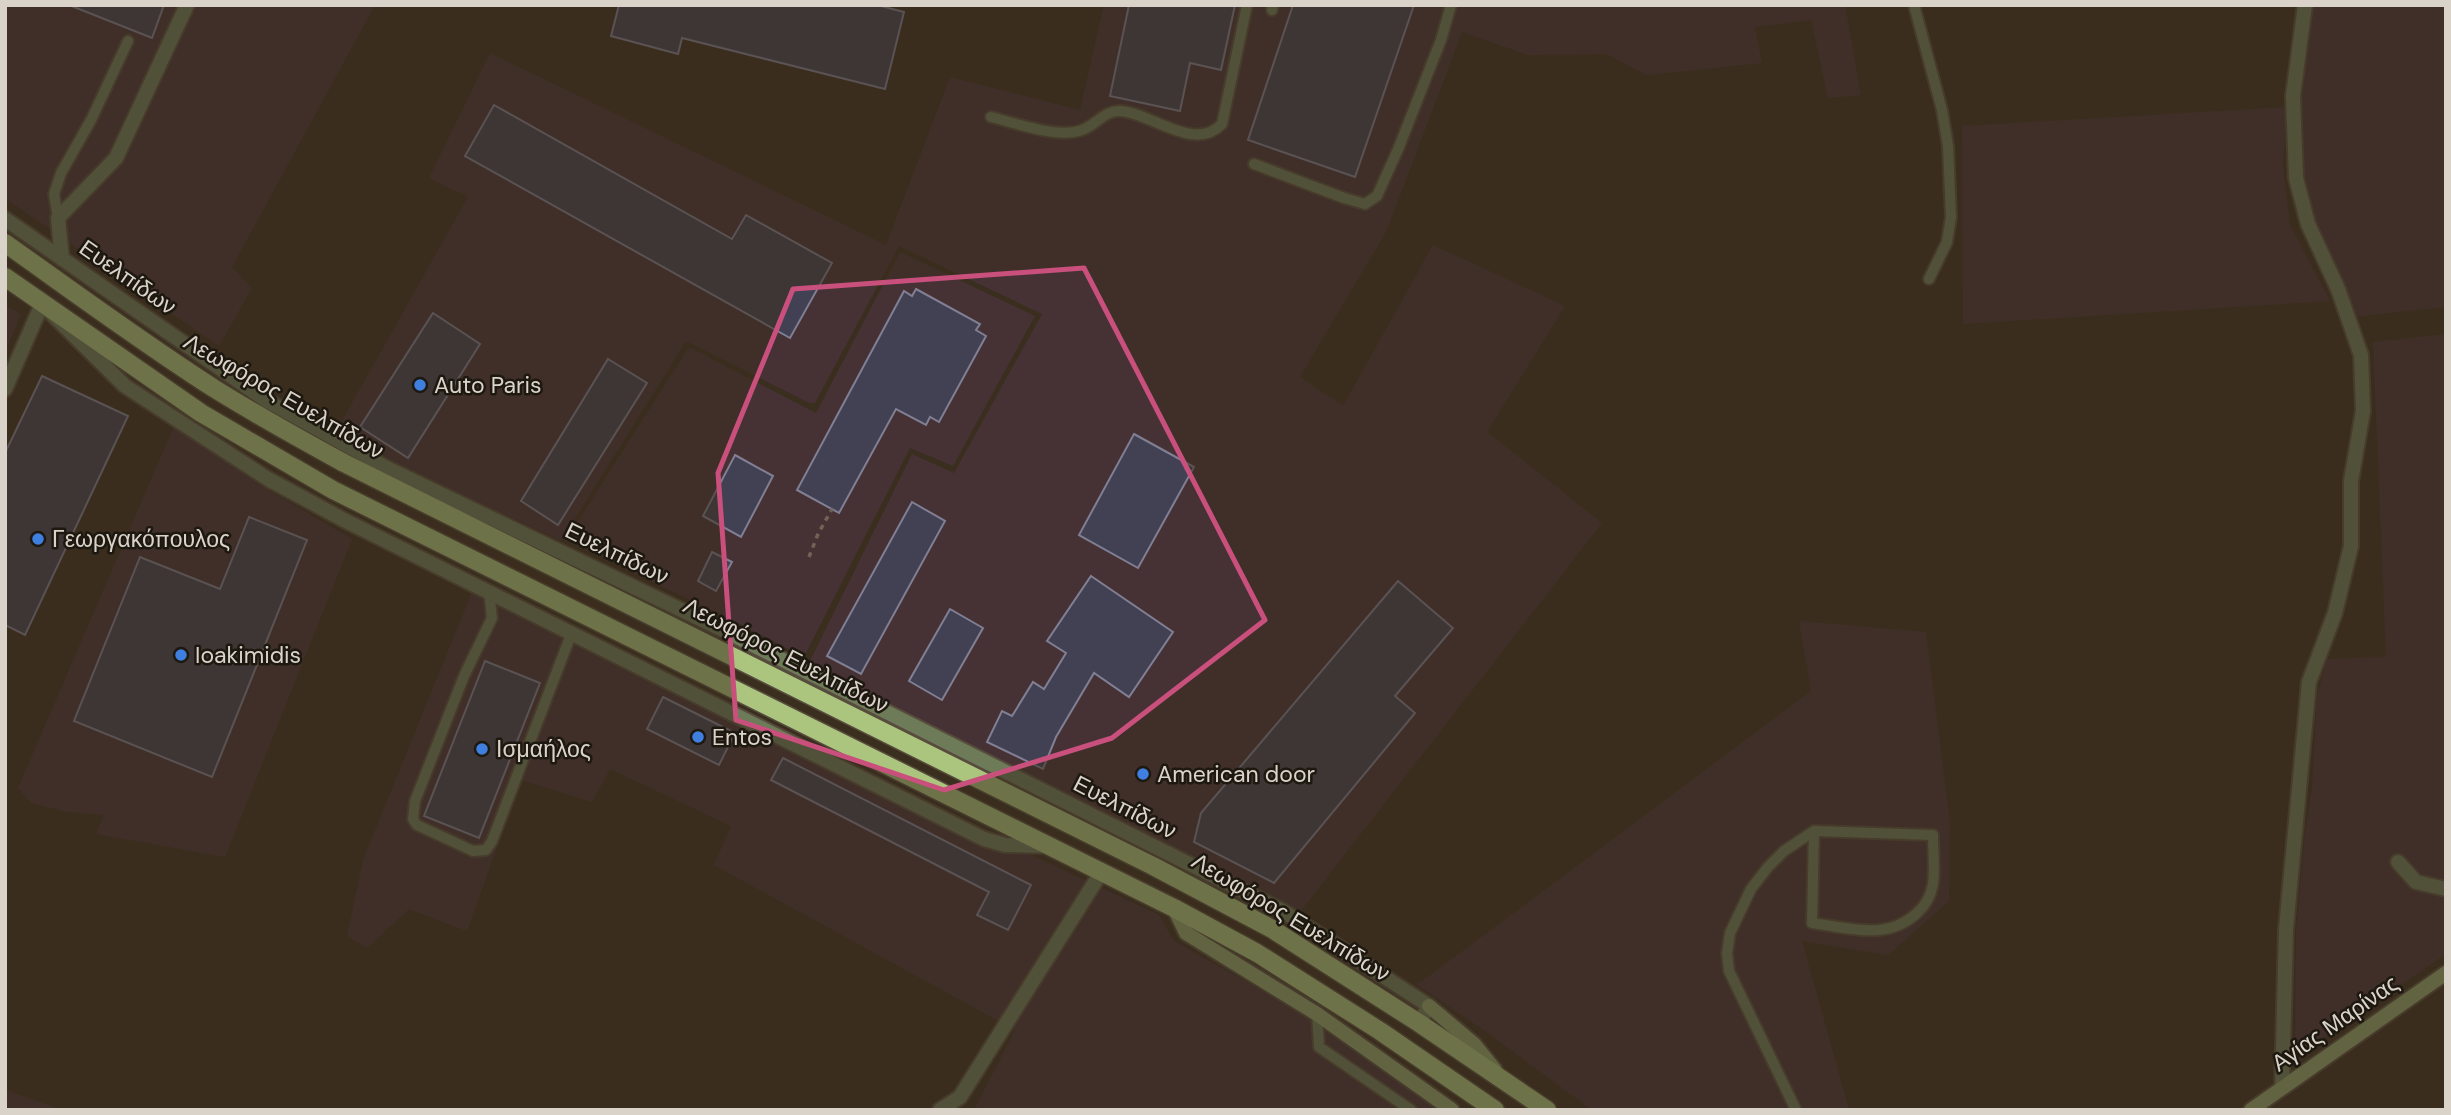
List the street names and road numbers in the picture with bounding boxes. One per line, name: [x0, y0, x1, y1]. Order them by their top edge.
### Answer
street label: Ευελπίδων: [74, 233, 182, 321]
street label: Λεωφόρος Ευελπίδων: [179, 326, 389, 466]
street label: Ευελπίδων: [560, 515, 674, 591]
street label: Λεωφόρος Ευελπίδων: [678, 590, 894, 720]
street label: Ευελπίδων: [1068, 768, 1182, 846]
street label: Λεωφόρος Ευελπίδων: [1186, 846, 1396, 988]
street label: Αγίας Μαρίνας: [2266, 968, 2404, 1078]

